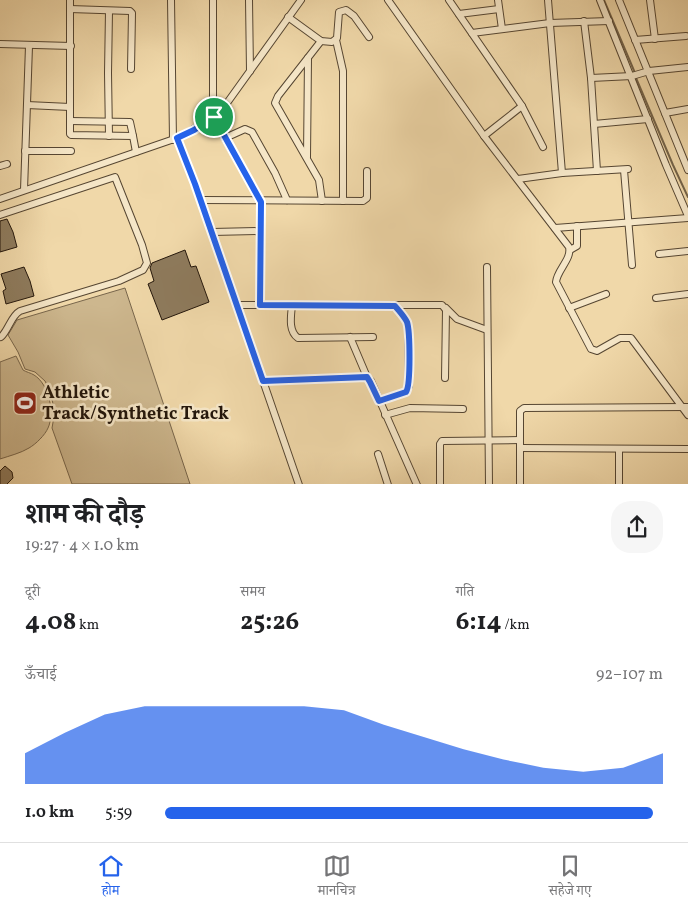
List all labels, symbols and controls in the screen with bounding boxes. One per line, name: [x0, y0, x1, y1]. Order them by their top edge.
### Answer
pin: [193, 96, 235, 138]
icon: arrive: [200, 103, 228, 131]
place label: Athletic Track/Synthetic Track: [42, 381, 229, 427]
sports icon: Athletic Track/Synthetic Track: [12, 390, 38, 416]
text: शाम की दौड़: [25, 496, 144, 535]
button: share: [611, 501, 663, 553]
text: 19:27 · 4 × 1.0 km: [25, 535, 139, 557]
text: दूरी: [25, 583, 40, 602]
text: समय: [240, 583, 265, 602]
text: गति: [456, 583, 474, 602]
text: 4.08: [25, 605, 76, 640]
text: 25:26: [240, 605, 299, 640]
text: 6:14: [456, 605, 502, 640]
text: km: [76, 616, 99, 635]
text: /km: [502, 616, 530, 635]
text: ऊँचाई: [25, 664, 57, 686]
text: 92–107 m: [596, 664, 663, 686]
text: 1.0 km: [25, 802, 74, 824]
text: 5:59: [105, 802, 132, 824]
tab: होम: [97, 852, 125, 904]
tab: मानचित्र: [318, 852, 356, 904]
tab: सहेजे गए: [549, 852, 591, 904]

